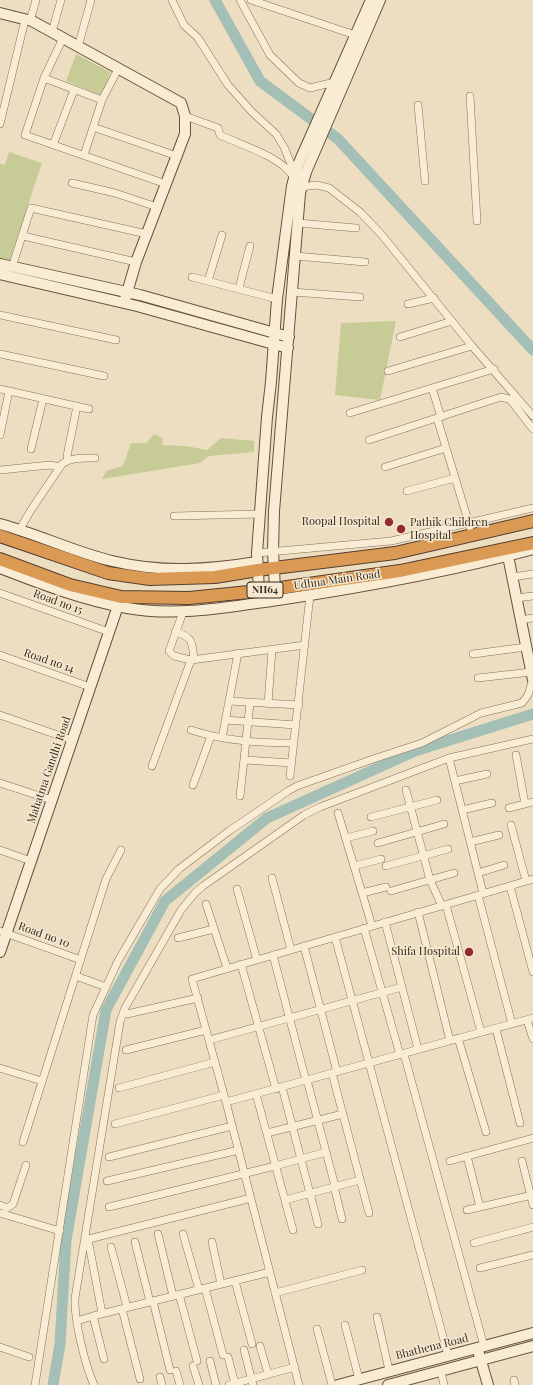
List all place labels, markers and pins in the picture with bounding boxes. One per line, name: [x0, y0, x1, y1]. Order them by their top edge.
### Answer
place label: Roopal Hospital: [302, 515, 380, 529]
marker: Roopal Hospital: [383, 516, 395, 528]
place label: Pathik Children Hospital: [410, 516, 488, 542]
marker: Pathik Children Hospital: [395, 523, 407, 535]
place label: Shifa Hospital: [391, 945, 460, 959]
marker: Shifa Hospital: [463, 946, 475, 958]

